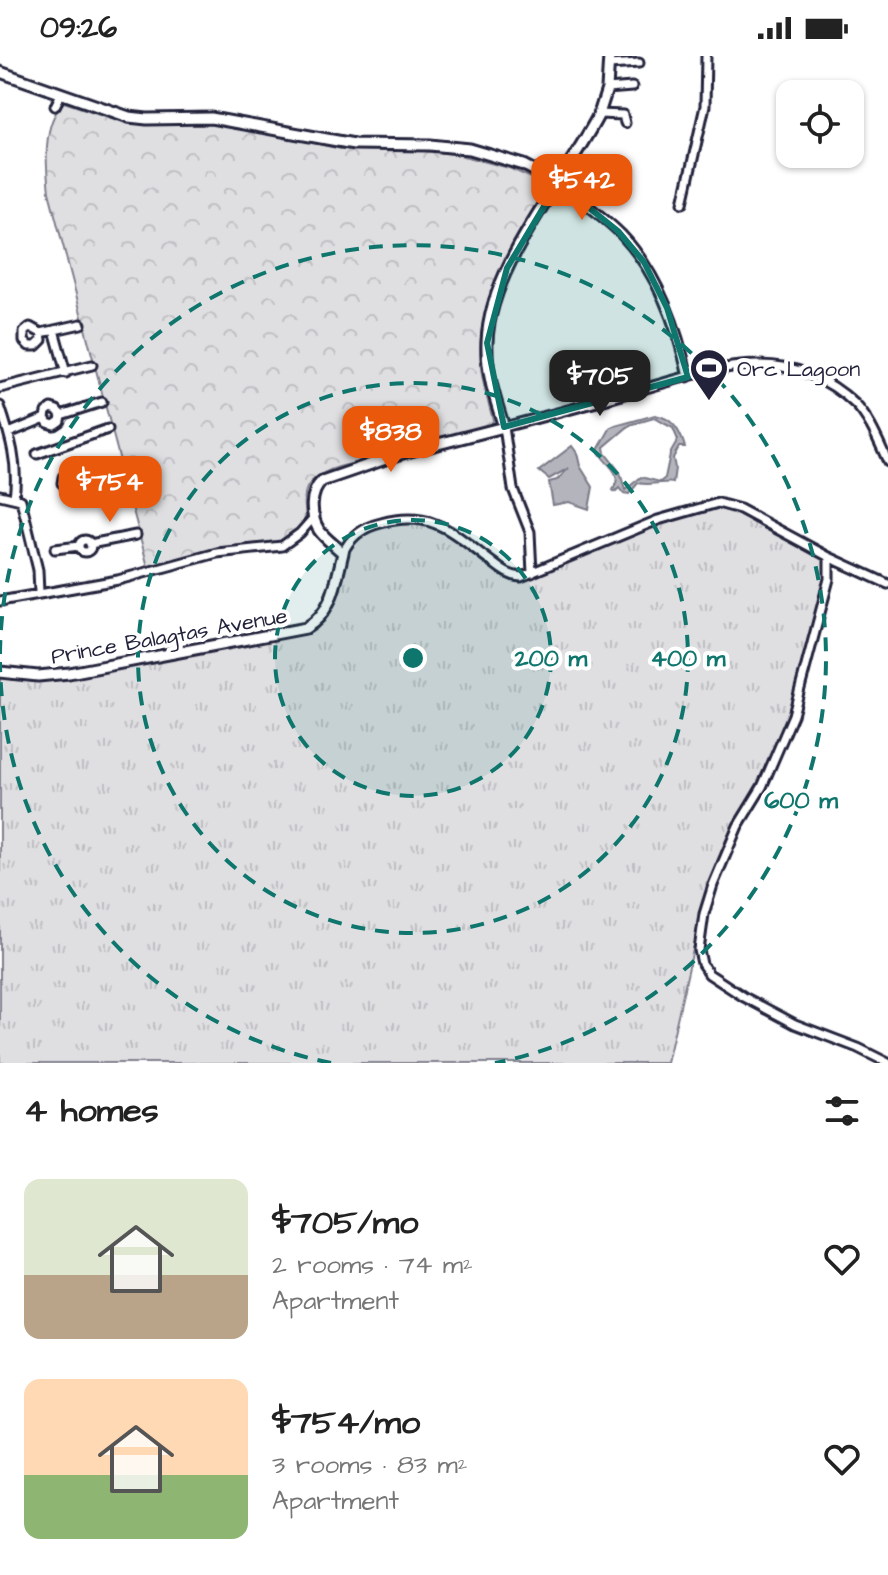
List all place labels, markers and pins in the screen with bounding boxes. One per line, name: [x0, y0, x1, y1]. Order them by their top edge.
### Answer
pin: $542: [535, 154, 629, 222]
sports icon: Orc Lagoon: [688, 347, 730, 402]
pin: $705: [553, 350, 647, 418]
place label: Orc Lagoon: [737, 354, 860, 386]
pin: $838: [344, 406, 438, 474]
pin: $754: [63, 456, 157, 524]
centre of rings: [399, 644, 427, 672]

